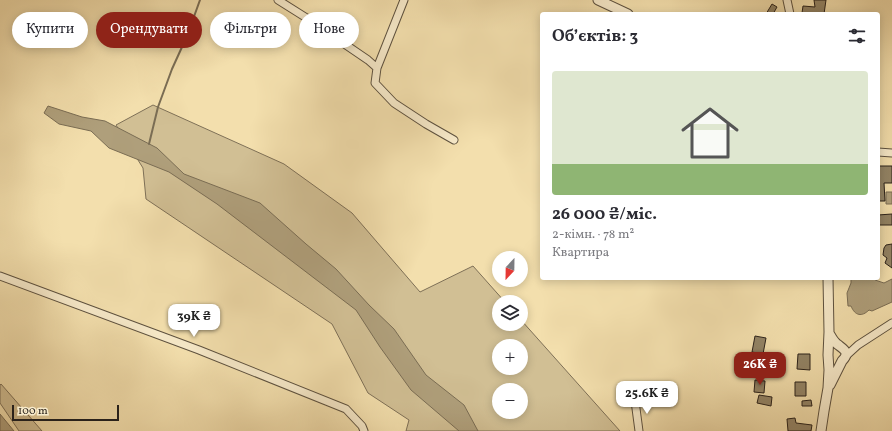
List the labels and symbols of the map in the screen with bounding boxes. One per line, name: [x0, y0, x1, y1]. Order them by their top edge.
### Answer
north arrow: [492, 251, 528, 287]
pin: 39K ₴: [166, 304, 222, 338]
pin: 26K ₴: [732, 352, 788, 386]
pin: 25.6K ₴: [610, 381, 684, 415]
scale bar: [12, 403, 119, 422]

